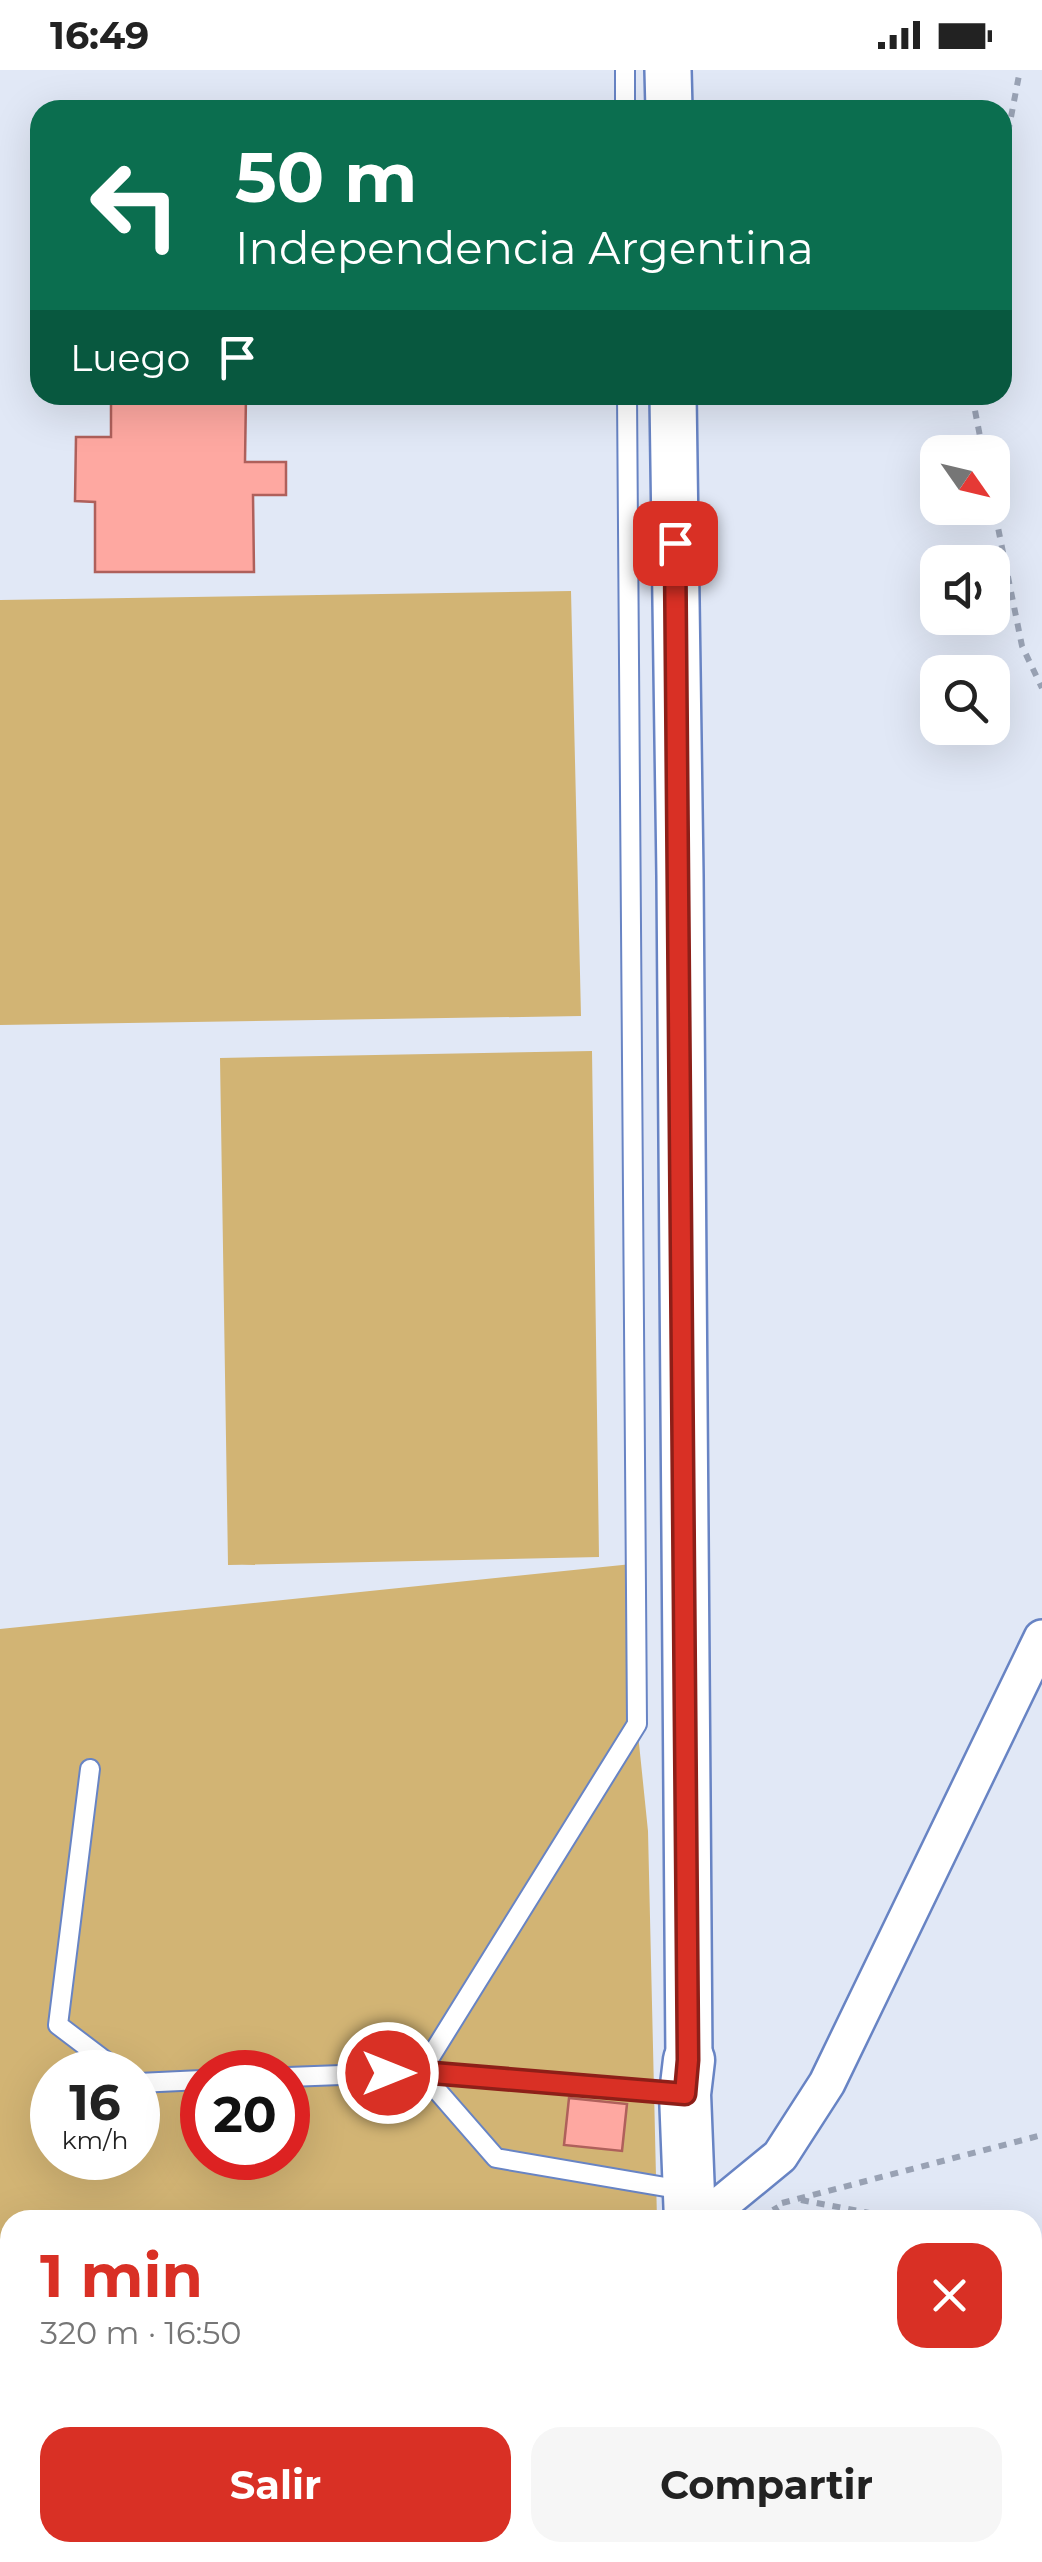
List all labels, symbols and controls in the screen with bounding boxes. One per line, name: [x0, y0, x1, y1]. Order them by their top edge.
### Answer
text: 16:49: [50, 12, 149, 59]
text: 50 m: [235, 134, 417, 220]
icon: left: [70, 140, 200, 270]
text: Independencia Argentina: [235, 220, 814, 275]
icon: arrive: [210, 330, 265, 385]
text: Luego: [70, 334, 190, 381]
north arrow: [920, 435, 1010, 525]
map controls: [920, 435, 1010, 745]
pin: [633, 501, 718, 586]
icon: arrive: [648, 516, 703, 571]
button: sound: [920, 545, 1010, 635]
button: search: [920, 655, 1010, 745]
position arrow: [336, 2021, 440, 2125]
speed limit sign: 20: [180, 2050, 310, 2180]
text: 16: [69, 2072, 121, 2133]
text: km/h: [62, 2125, 128, 2155]
text: 1 min: [40, 2239, 203, 2312]
button: close: [897, 2243, 1002, 2348]
text: 320 m · 16:50: [40, 2313, 241, 2352]
button: Salir: [40, 2427, 511, 2542]
button: Compartir: [531, 2427, 1002, 2542]

